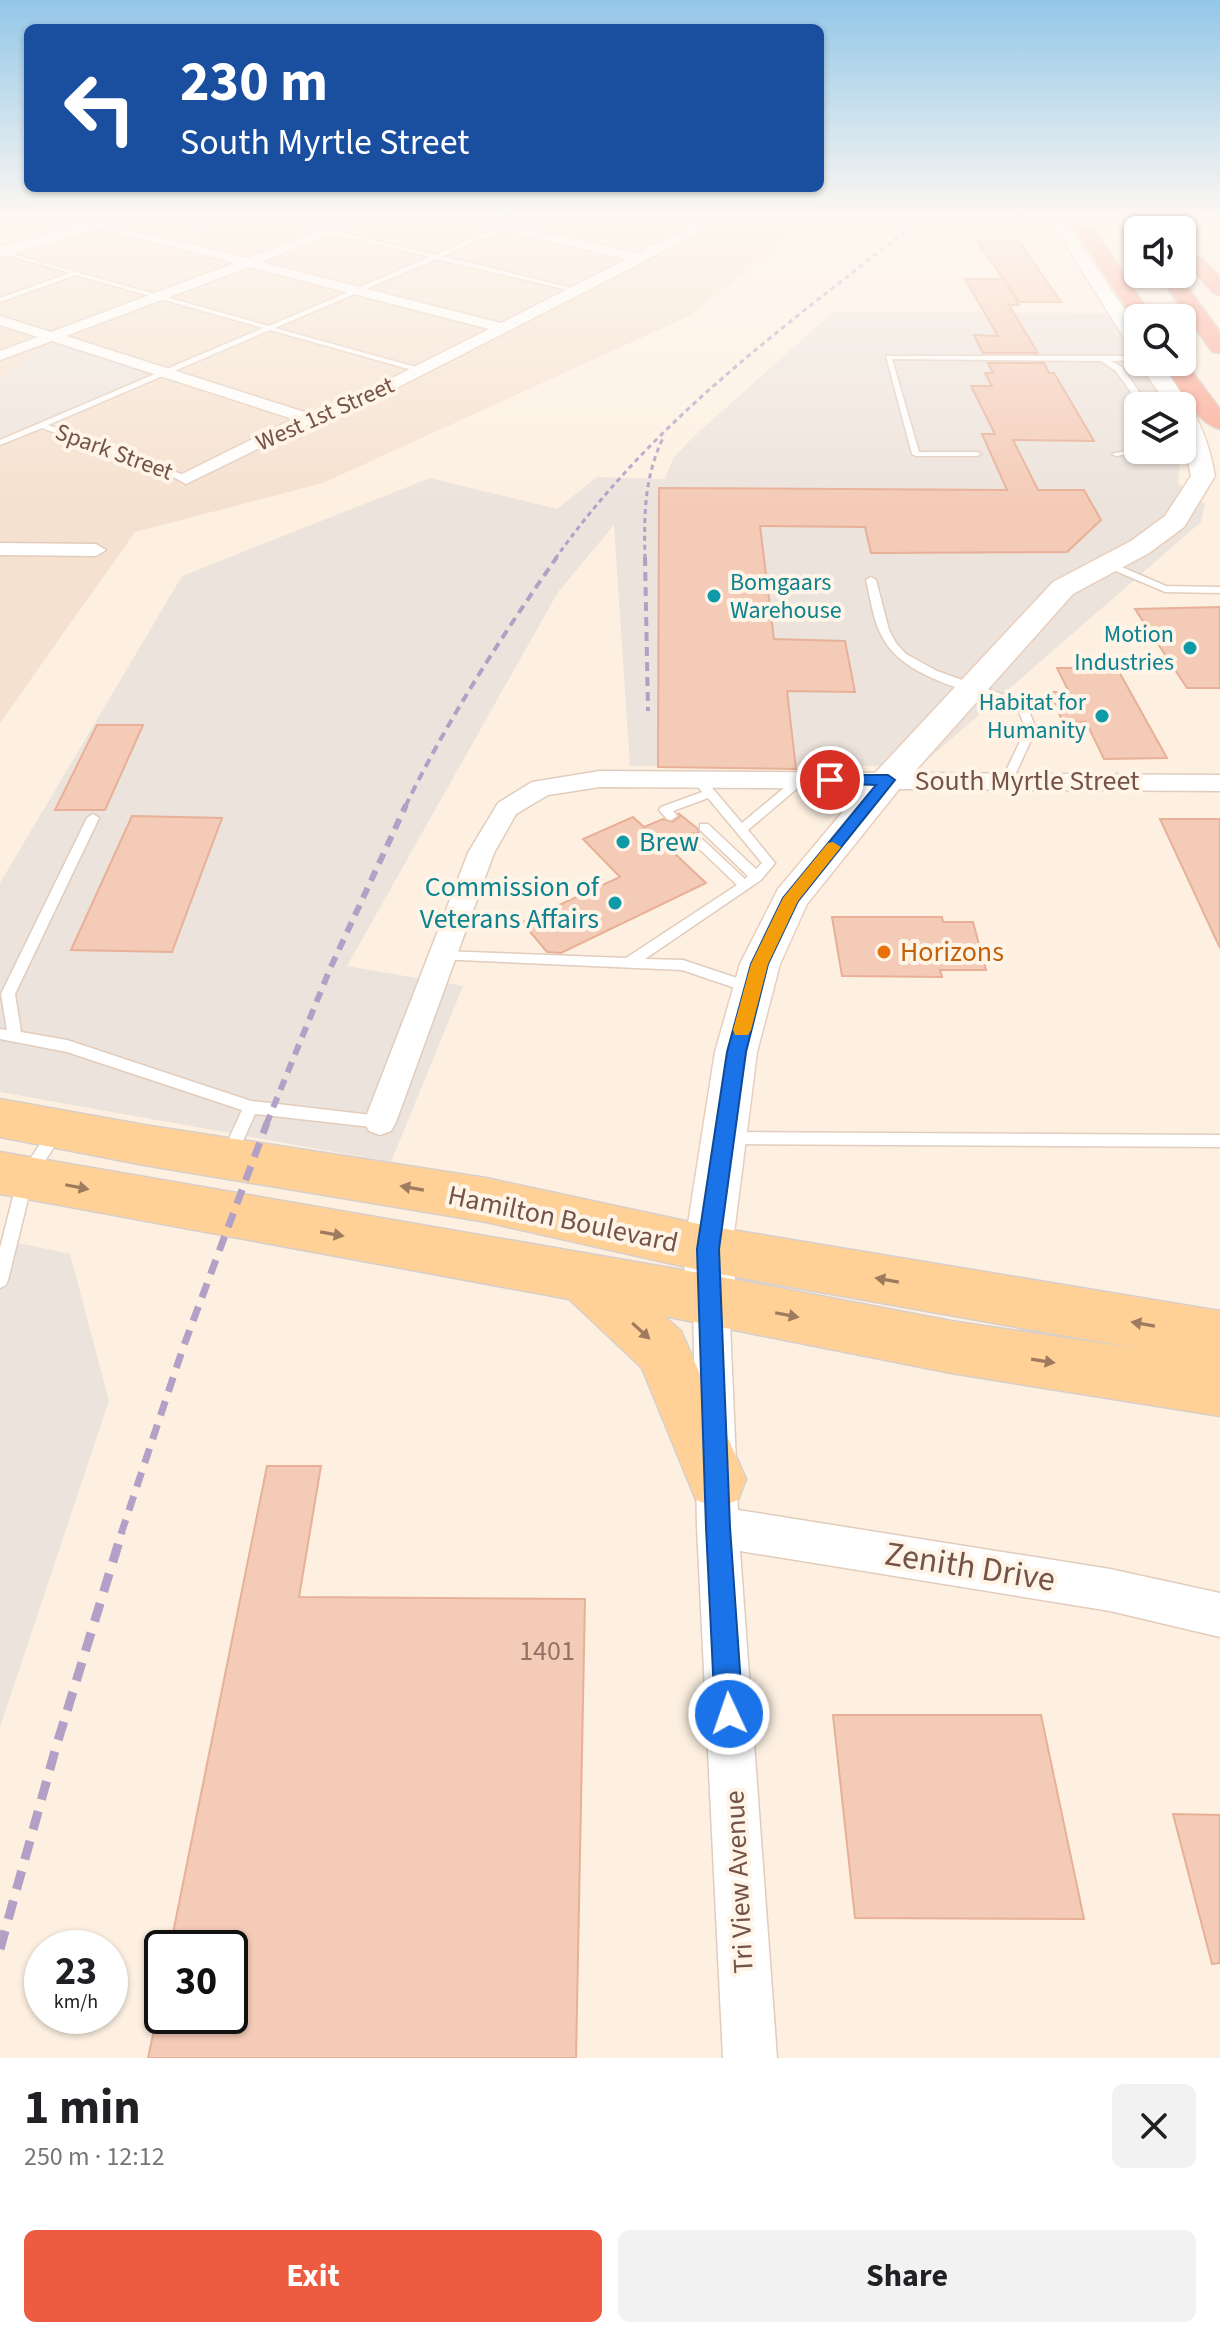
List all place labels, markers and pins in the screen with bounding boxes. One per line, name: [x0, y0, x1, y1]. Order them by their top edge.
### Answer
place label: Bomgaars Warehouse: [730, 565, 842, 628]
marker: Bomgaars Warehouse: [705, 587, 723, 605]
place label: Motion Industries: [1074, 617, 1174, 680]
marker: Motion Industries: [1181, 639, 1199, 657]
place label: Habitat for Humanity: [979, 685, 1087, 748]
marker: Habitat for Humanity: [1093, 707, 1111, 725]
pin: [796, 746, 864, 814]
place label: Brew: [639, 822, 699, 862]
marker: Brew: [614, 833, 632, 851]
place label: Commission of Veterans Affairs: [420, 867, 600, 939]
marker: Commission of Veterans Affairs: [606, 894, 624, 912]
place label: Horizons: [900, 932, 1004, 972]
marker: Horizons: [875, 943, 893, 961]

